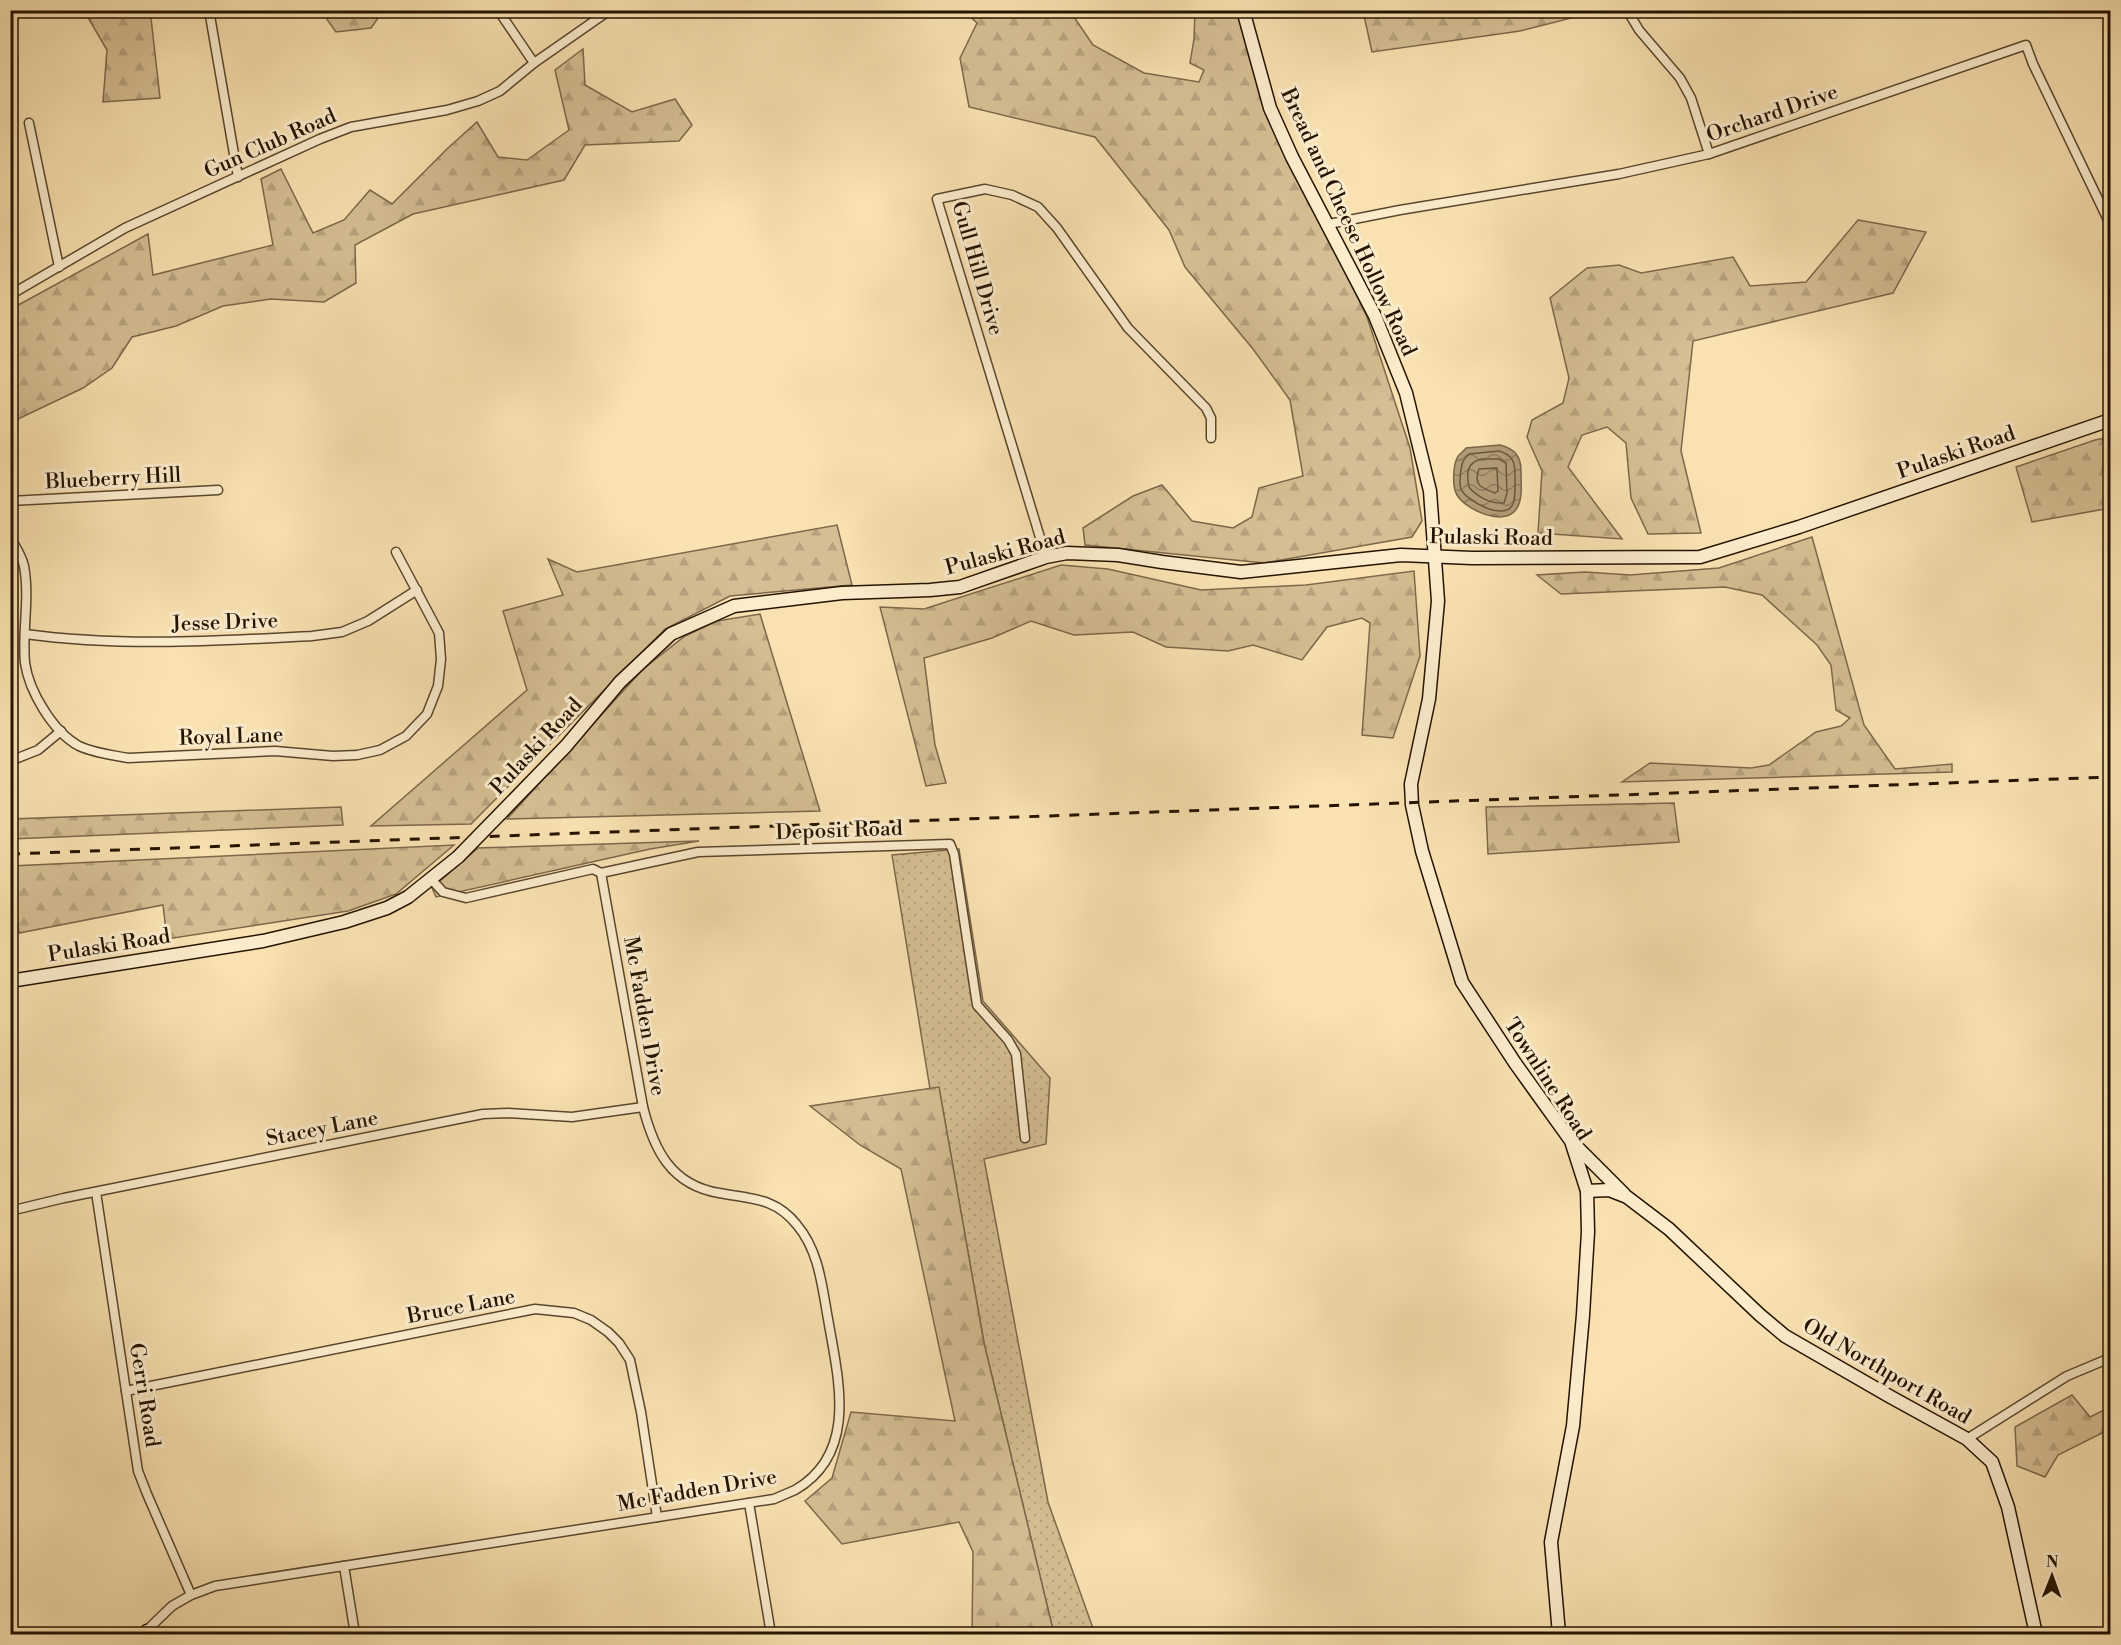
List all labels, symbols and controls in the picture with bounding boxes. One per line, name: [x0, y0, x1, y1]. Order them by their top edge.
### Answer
street label: Orchard Drive: [1703, 79, 1842, 149]
street label: Bread and Cheese Hollow Road: [1274, 83, 1422, 361]
street label: Gun Club Road: [200, 103, 341, 185]
street label: Gull Hill Drive: [945, 198, 1009, 338]
street label: Pulaski Road: [1894, 421, 2019, 485]
street label: Blueberry Hill: [43, 462, 182, 496]
street label: Pulaski Road: [942, 524, 1068, 582]
street label: Pulaski Road: [1429, 524, 1553, 552]
street label: Jesse Drive: [170, 608, 279, 638]
street label: Pulaski Road: [485, 693, 588, 801]
street label: Royal Lane: [178, 722, 284, 752]
street label: Deposit Road: [775, 816, 903, 846]
street label: Pulaski Road: [46, 923, 172, 968]
street label: Mc Fadden Drive: [617, 934, 671, 1098]
street label: Townline Road: [1498, 1014, 1596, 1146]
street label: Stacey Lane: [264, 1105, 381, 1153]
street label: Bruce Lane: [404, 1284, 517, 1330]
street label: Old Northport Road: [1798, 1313, 1975, 1431]
street label: Gerri Road: [123, 1341, 165, 1449]
street label: Mc Fadden Drive: [615, 1464, 779, 1518]
north arrow: [2022, 1546, 2082, 1606]
text: N: [2046, 1552, 2059, 1572]

